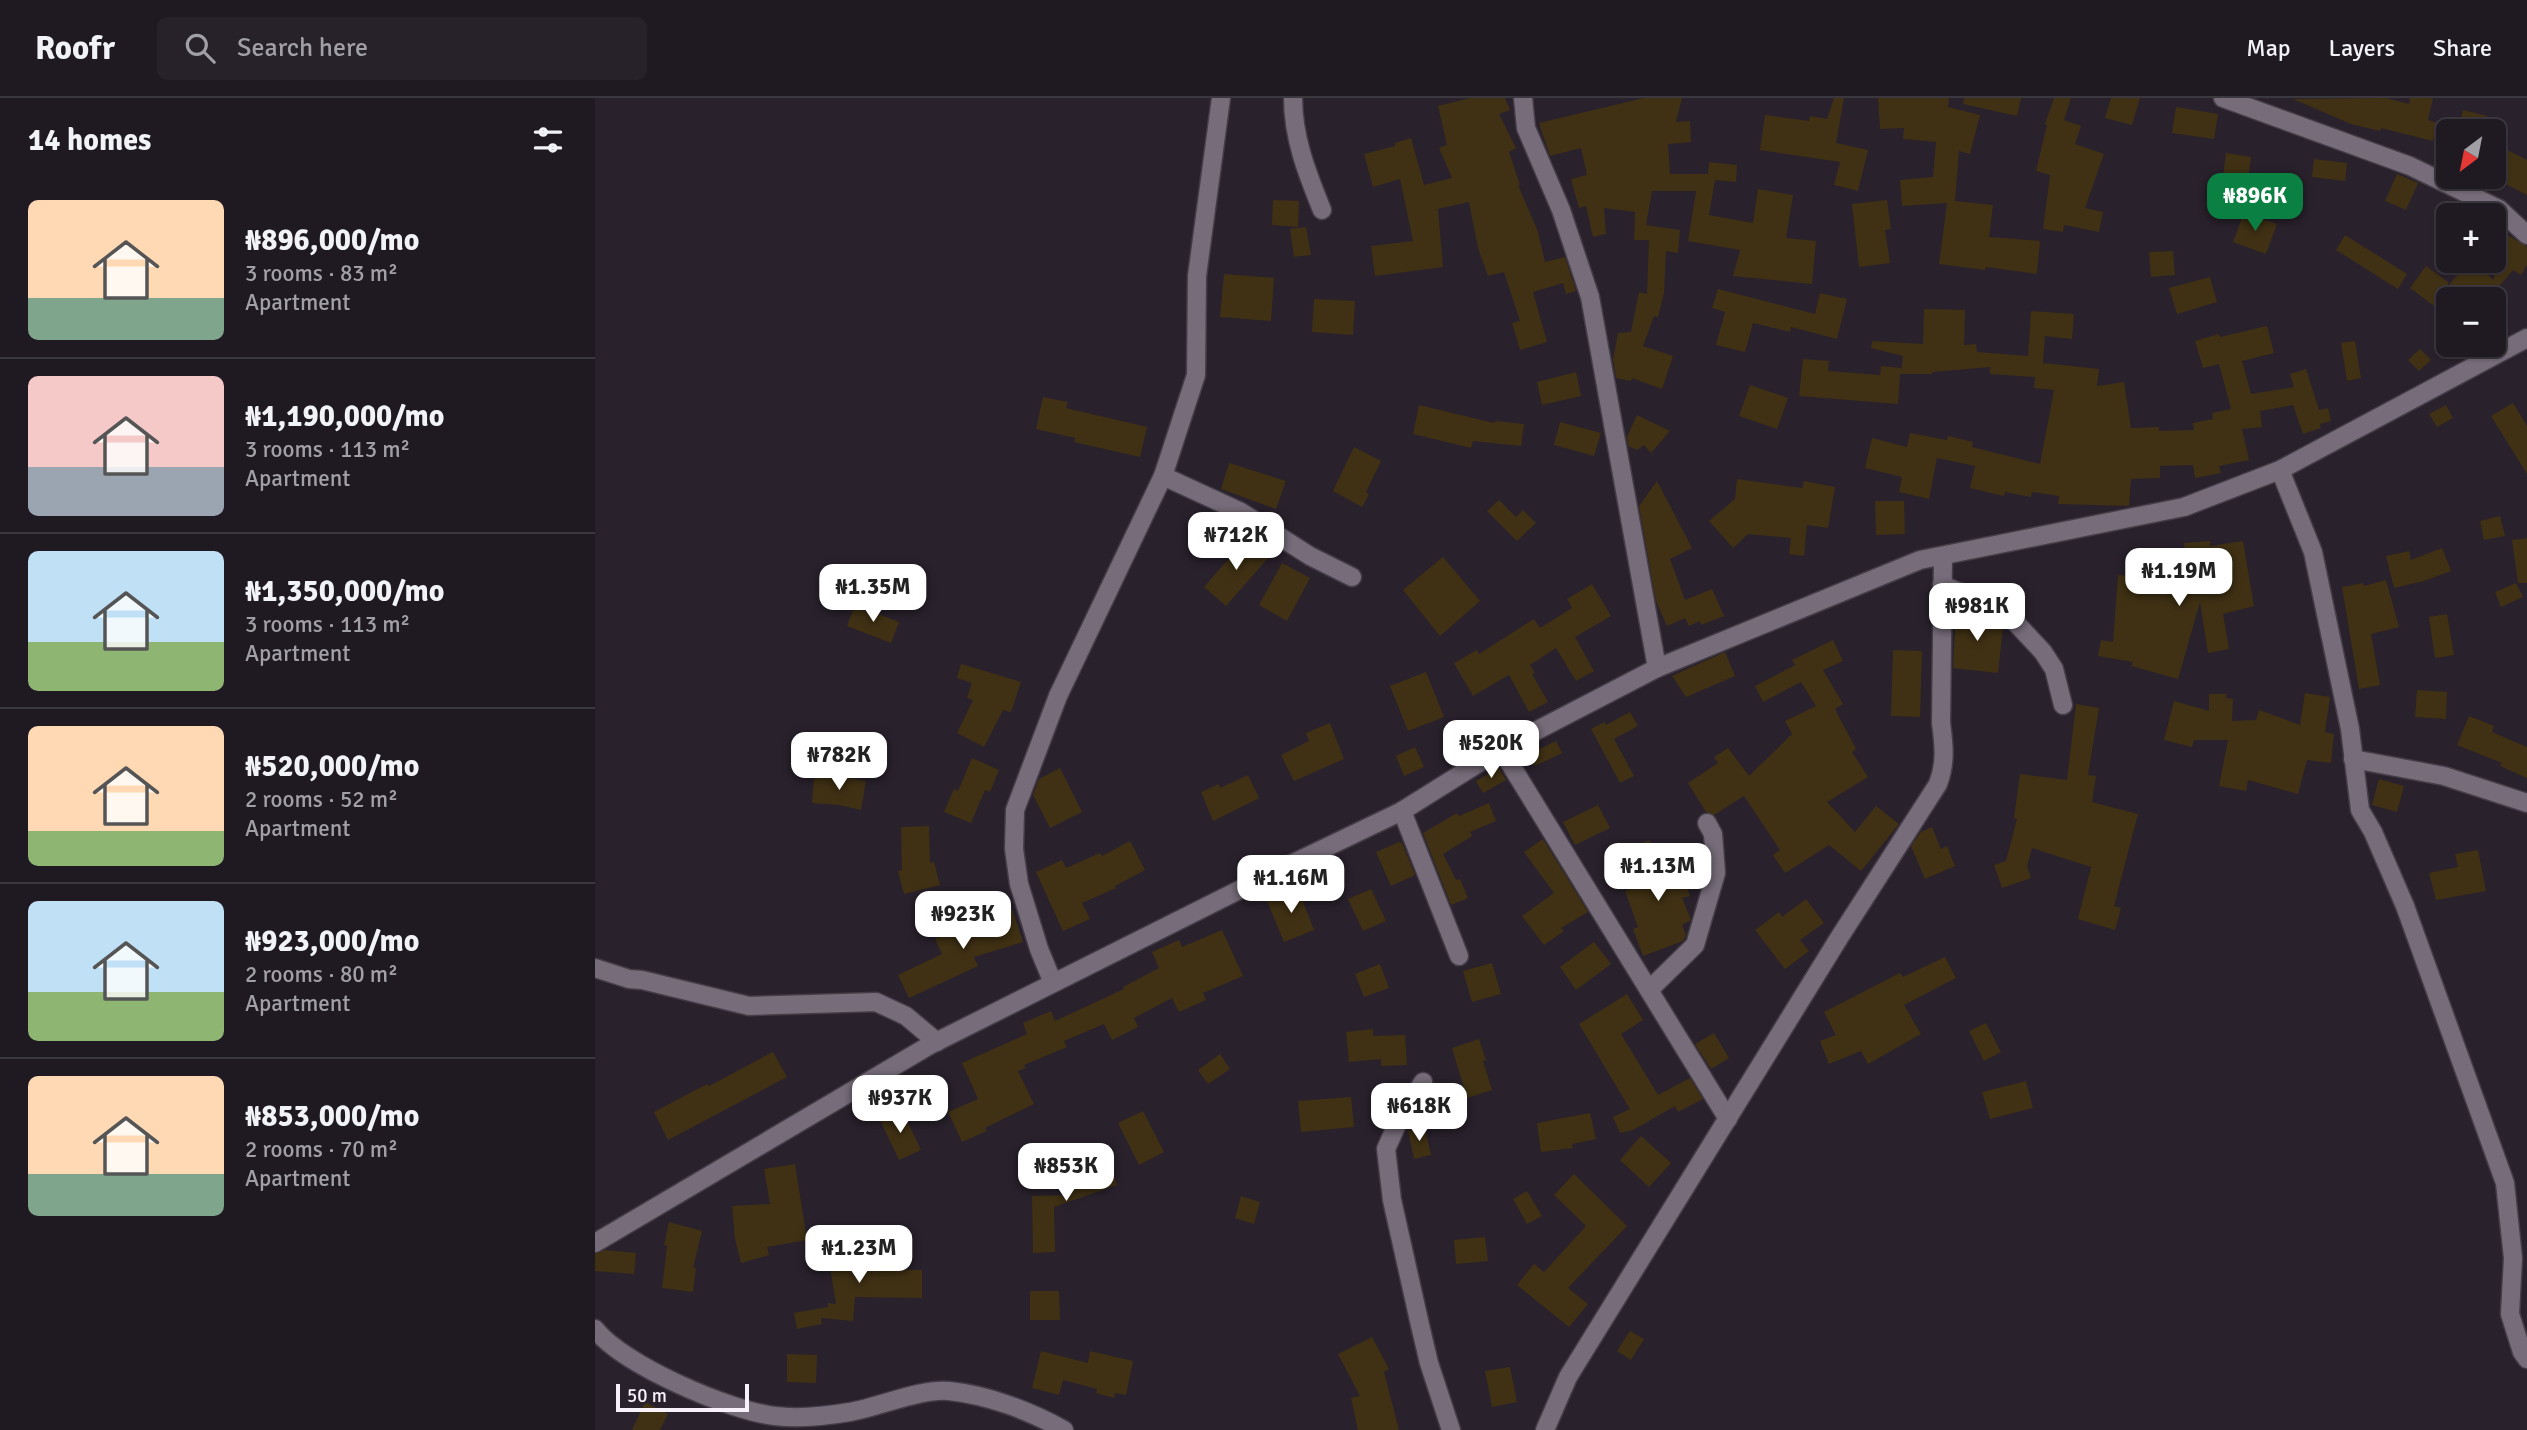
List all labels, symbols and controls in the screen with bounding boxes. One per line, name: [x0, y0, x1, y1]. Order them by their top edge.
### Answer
search box: [157, 17, 647, 80]
text: Roofr: [35, 28, 115, 69]
icon: search: [181, 29, 219, 67]
text: Search here: [237, 32, 368, 64]
text: Map: [2246, 33, 2291, 63]
text: Layers: [2329, 33, 2395, 63]
text: Share: [2433, 33, 2492, 63]
north arrow: [2436, 119, 2506, 189]
map controls: [2436, 119, 2506, 357]
icon: filters: [529, 121, 567, 159]
text: 14 homes: [28, 122, 151, 159]
pin: ₦896K: [2206, 174, 2304, 233]
text: ₦896K: [2223, 181, 2287, 210]
button: +: [2436, 203, 2506, 273]
text: ₦896,000/mo: [245, 222, 419, 259]
icon: home: [84, 228, 168, 312]
text: 3 rooms · 83 m²: [245, 259, 398, 288]
button: −: [2436, 287, 2506, 357]
text: Apartment: [245, 288, 350, 317]
text: ₦1,190,000/mo: [245, 398, 444, 435]
icon: home: [84, 404, 168, 488]
text: 3 rooms · 113 m²: [245, 435, 410, 464]
text: Apartment: [245, 464, 350, 493]
pin: ₦712K: [1187, 512, 1285, 572]
text: ₦712K: [1204, 520, 1268, 549]
pin: ₦1.19M: [2122, 548, 2236, 608]
text: ₦1.19M: [2141, 556, 2217, 585]
pin: ₦1.35M: [816, 564, 930, 624]
text: ₦1.35M: [835, 572, 911, 601]
text: ₦1,350,000/mo: [245, 573, 444, 610]
icon: home: [84, 579, 168, 663]
pin: ₦981K: [1928, 584, 2026, 643]
text: ₦981K: [1945, 591, 2009, 620]
text: 3 rooms · 113 m²: [245, 610, 410, 639]
text: Apartment: [245, 639, 350, 668]
pin: ₦520K: [1442, 720, 1540, 780]
text: ₦520K: [1459, 728, 1523, 757]
pin: ₦782K: [790, 732, 888, 792]
text: ₦782K: [807, 740, 871, 769]
text: ₦520,000/mo: [245, 748, 419, 785]
icon: home: [84, 754, 168, 838]
text: 2 rooms · 52 m²: [245, 785, 398, 814]
text: Apartment: [245, 814, 350, 843]
pin: ₦1.13M: [1601, 844, 1715, 903]
text: ₦1.13M: [1620, 851, 1696, 880]
pin: ₦1.16M: [1234, 856, 1348, 915]
text: ₦1.16M: [1253, 863, 1329, 892]
pin: ₦923K: [914, 892, 1012, 951]
text: ₦923K: [931, 899, 995, 928]
text: ₦923,000/mo: [245, 923, 419, 960]
icon: home: [84, 929, 168, 1013]
text: 2 rooms · 80 m²: [245, 960, 398, 989]
text: Apartment: [245, 989, 350, 1018]
pin: ₦937K: [851, 1076, 949, 1135]
text: ₦937K: [868, 1083, 932, 1112]
pin: ₦618K: [1370, 1084, 1468, 1143]
text: ₦618K: [1387, 1091, 1451, 1120]
text: ₦853,000/mo: [245, 1098, 419, 1135]
icon: home: [84, 1104, 168, 1188]
text: 2 rooms · 70 m²: [245, 1135, 398, 1164]
pin: ₦853K: [1017, 1144, 1115, 1203]
text: ₦853K: [1034, 1151, 1098, 1180]
text: Apartment: [245, 1164, 350, 1193]
pin: ₦1.23M: [802, 1226, 916, 1285]
text: ₦1.23M: [821, 1233, 897, 1262]
scale bar: [616, 1381, 749, 1413]
text: 50 m: [627, 1384, 667, 1408]

